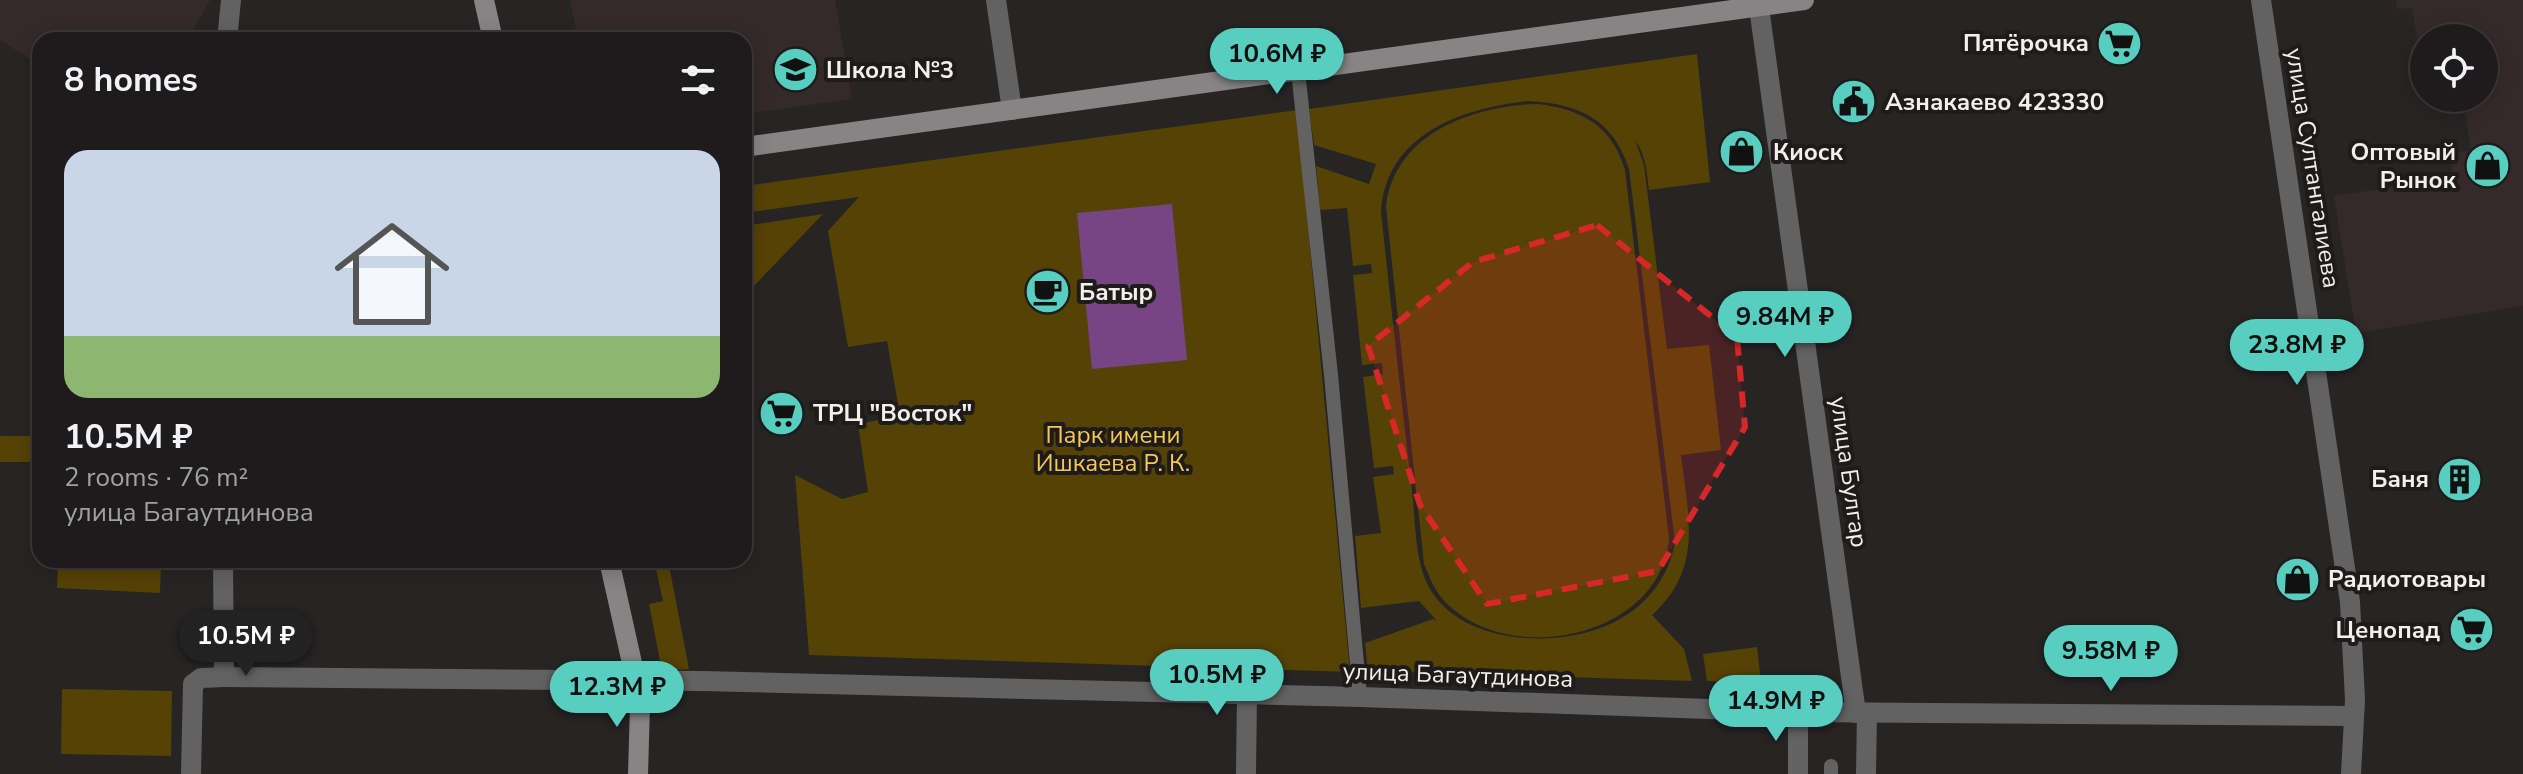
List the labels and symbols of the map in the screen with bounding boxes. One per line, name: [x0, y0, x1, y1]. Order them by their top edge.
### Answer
supermarket icon: Пятёрочка: [2096, 19, 2144, 67]
place label: Пятёрочка: [1963, 27, 2089, 59]
pin: 10.6M ₽: [1203, 28, 1351, 96]
school or university icon: Школа №3: [771, 46, 819, 94]
street label: улица Султангалиева: [2278, 46, 2348, 290]
place label: Школа №3: [826, 54, 954, 86]
public building icon: Азнакаево 423330: [1830, 78, 1878, 126]
place label: Азнакаево 423330: [1885, 86, 2104, 118]
shop icon: Киоск: [1718, 128, 1766, 176]
place label: Киоск: [1773, 136, 1844, 168]
place label: Оптовый Рынок: [2350, 136, 2457, 196]
shop icon: Оптовый Рынок: [2463, 142, 2511, 190]
cafe icon: Батыр: [1024, 268, 1072, 316]
place label: Батыр: [1079, 276, 1153, 308]
pin: 9.84M ₽: [1711, 291, 1859, 359]
pin: 23.8M ₽: [2223, 319, 2371, 387]
supermarket icon: ТРЦ "Восток": [758, 389, 806, 437]
street label: улица Булгар: [1823, 394, 1875, 550]
place label: ТРЦ "Восток": [813, 397, 972, 429]
park label: Парк имени Ишкаева Р. К.: [1036, 419, 1190, 479]
building icon: Баня: [2436, 455, 2484, 503]
place label: Баня: [2371, 463, 2429, 495]
shop icon: Радиотовары: [2273, 555, 2321, 603]
place label: Радиотовары: [2328, 563, 2486, 595]
supermarket icon: Ценопад: [2447, 606, 2495, 654]
pin: 10.5M ₽: [172, 610, 320, 678]
place label: Ценопад: [2336, 614, 2440, 646]
pin: 9.58M ₽: [2037, 625, 2185, 693]
pin: 10.5M ₽: [1143, 649, 1291, 717]
street label: улица Багаутдинова: [1342, 655, 1574, 695]
pin: 12.3M ₽: [543, 661, 691, 729]
pin: 14.9M ₽: [1702, 675, 1850, 743]

